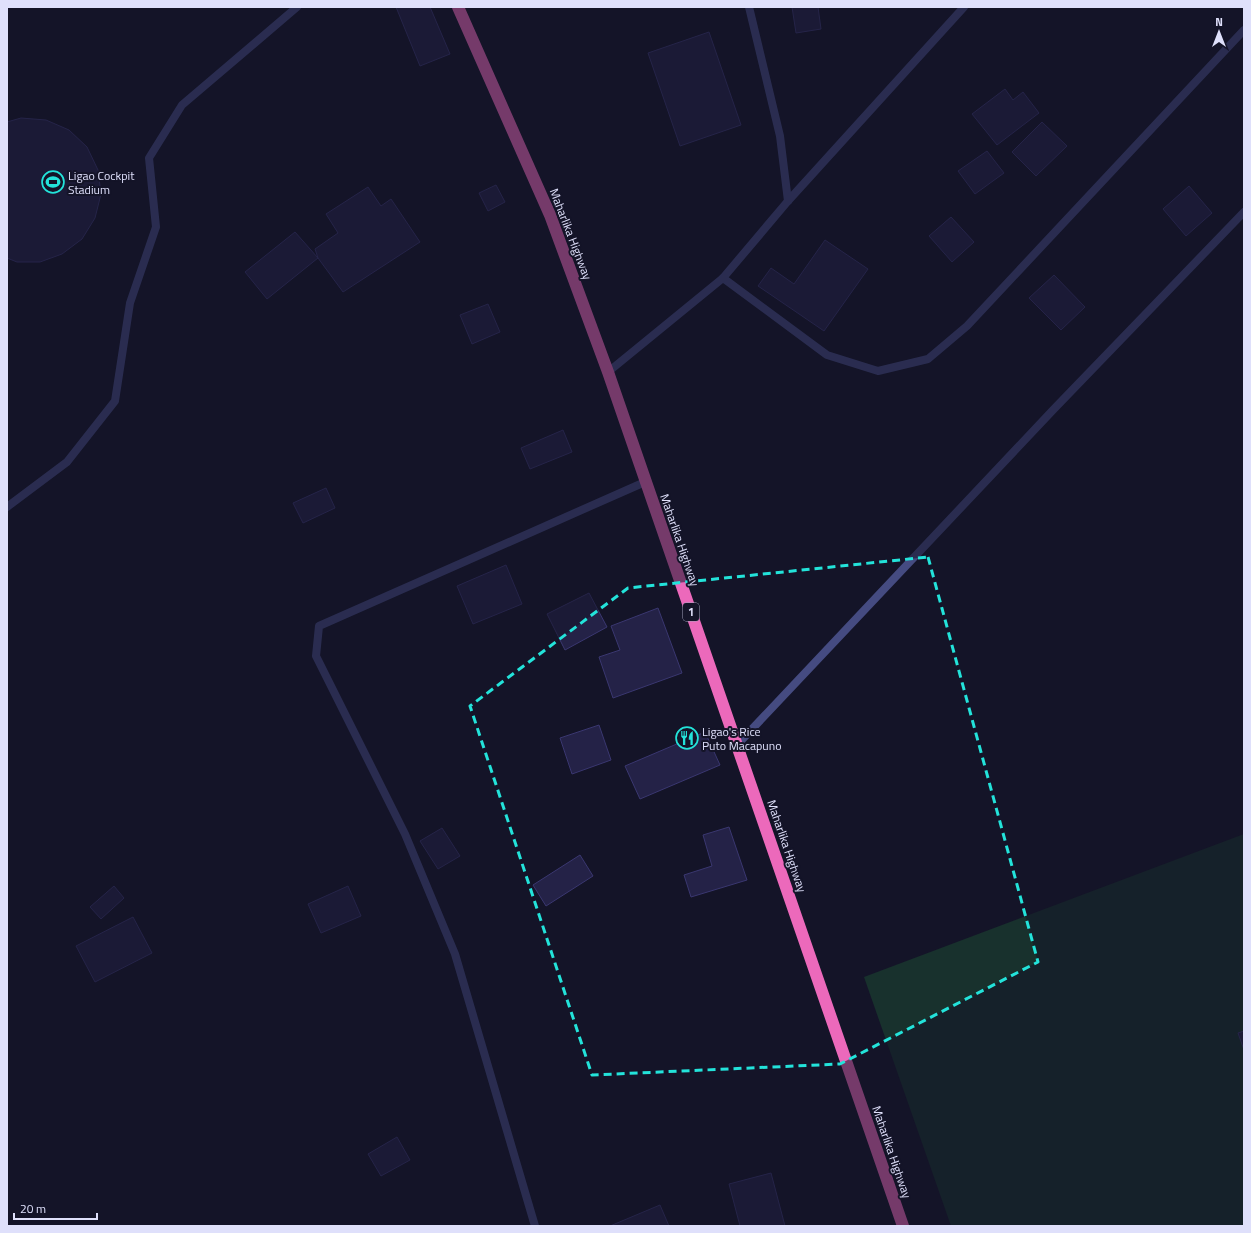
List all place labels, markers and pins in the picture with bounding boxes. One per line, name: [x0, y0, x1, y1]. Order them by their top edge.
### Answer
place label: Ligao Cockpit Stadium: [68, 166, 135, 199]
sports icon: Ligao Cockpit Stadium: [40, 169, 66, 195]
place label: Ligao's Rice Puto Macapuno: [702, 722, 782, 755]
restaurant icon: Ligao's Rice Puto Macapuno: [674, 725, 700, 751]

